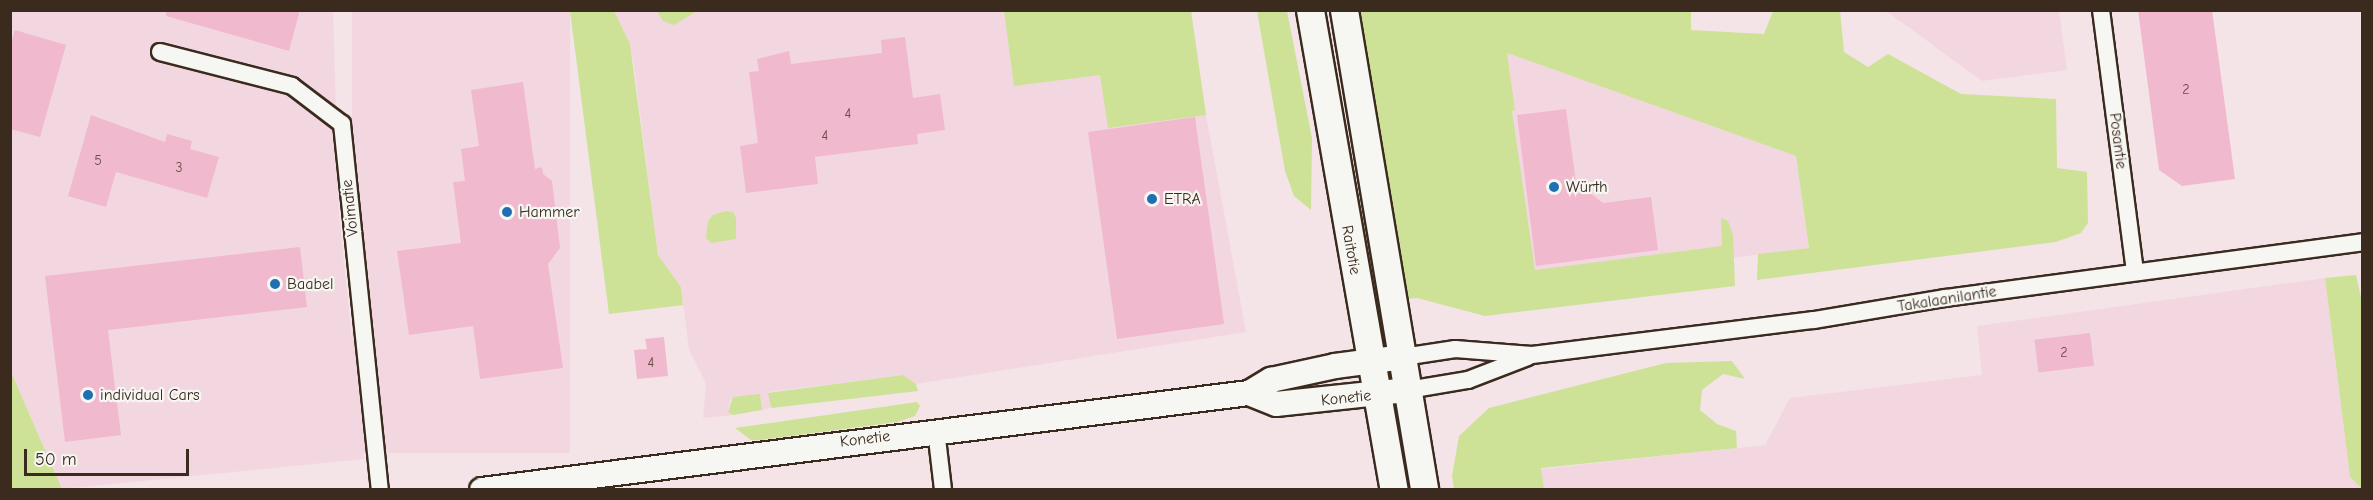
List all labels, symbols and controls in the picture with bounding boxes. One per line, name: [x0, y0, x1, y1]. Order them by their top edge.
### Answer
house number: 2: [2182, 82, 2190, 98]
house number: 4: [845, 106, 851, 122]
street label: Posantie: [2105, 112, 2131, 170]
house number: 4: [822, 128, 828, 144]
house number: 5: [94, 153, 102, 169]
house number: 3: [175, 160, 183, 176]
place label: Würth: [1566, 177, 1608, 197]
street label: Voimatie: [337, 178, 363, 238]
marker: Würth: [1547, 180, 1561, 194]
place label: ETRA: [1164, 189, 1201, 209]
marker: ETRA: [1145, 192, 1159, 206]
place label: Hammer: [519, 202, 580, 222]
marker: Hammer: [500, 205, 514, 219]
street label: Raitotie: [1337, 224, 1365, 276]
place label: Baabel: [287, 274, 334, 294]
marker: Baabel: [268, 277, 282, 291]
street label: Takalaanilantie: [1896, 282, 1998, 316]
house number: 2: [2060, 345, 2068, 361]
house number: 4: [648, 355, 654, 371]
place label: individual Cars: [100, 385, 200, 405]
street label: Konetie: [1320, 386, 1372, 410]
marker: individual Cars: [81, 388, 95, 402]
street label: Konetie: [839, 426, 891, 452]
scale bar: [27, 437, 192, 475]
text: 50 m: [35, 449, 77, 470]

